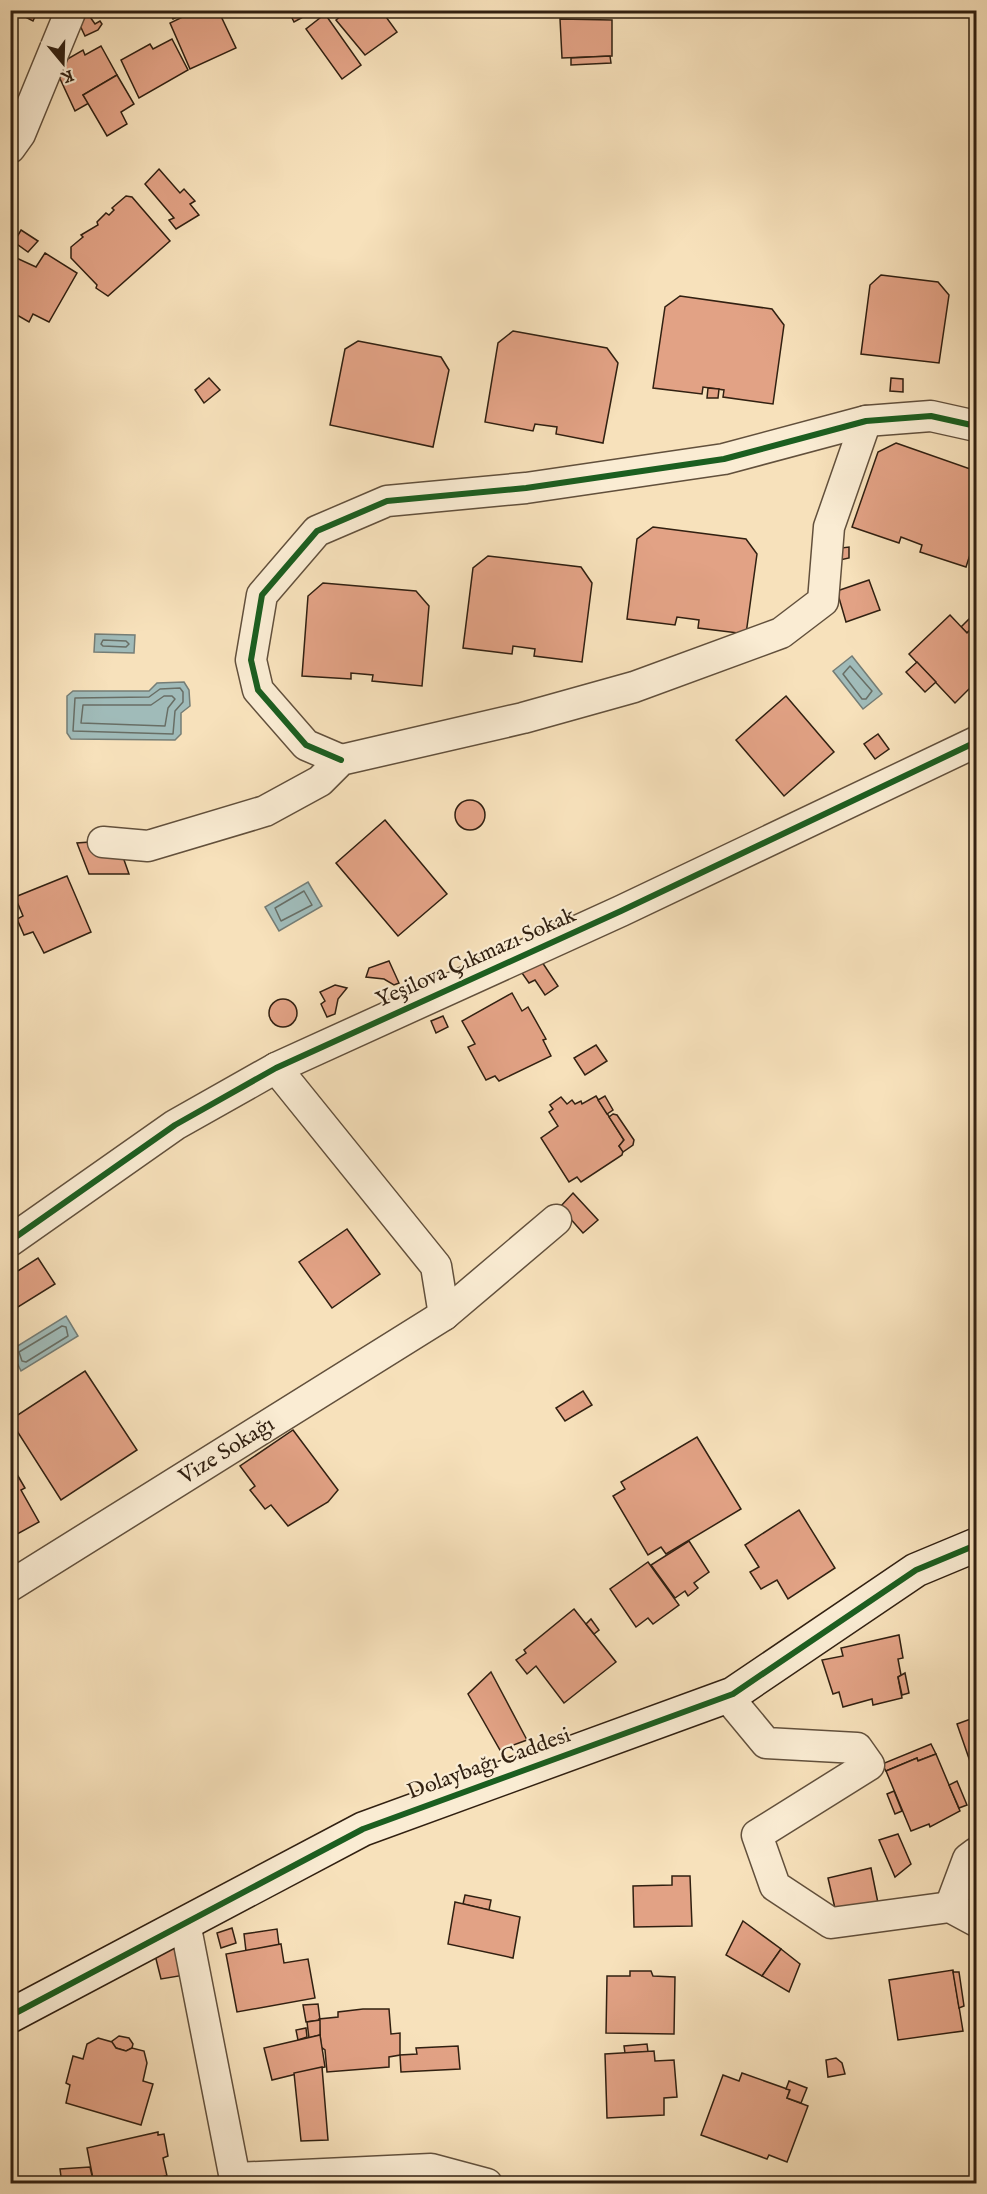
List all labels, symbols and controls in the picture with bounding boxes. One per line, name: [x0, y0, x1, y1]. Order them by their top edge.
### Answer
north arrow: [33, 33, 93, 93]
text: K: [57, 64, 76, 87]
street label: Yeşilova Çıkmazı Sokak: [372, 901, 580, 1015]
street label: Vize Sokağı: [173, 1411, 280, 1492]
street label: Dolaybağı Caddesi: [403, 1721, 575, 1807]

